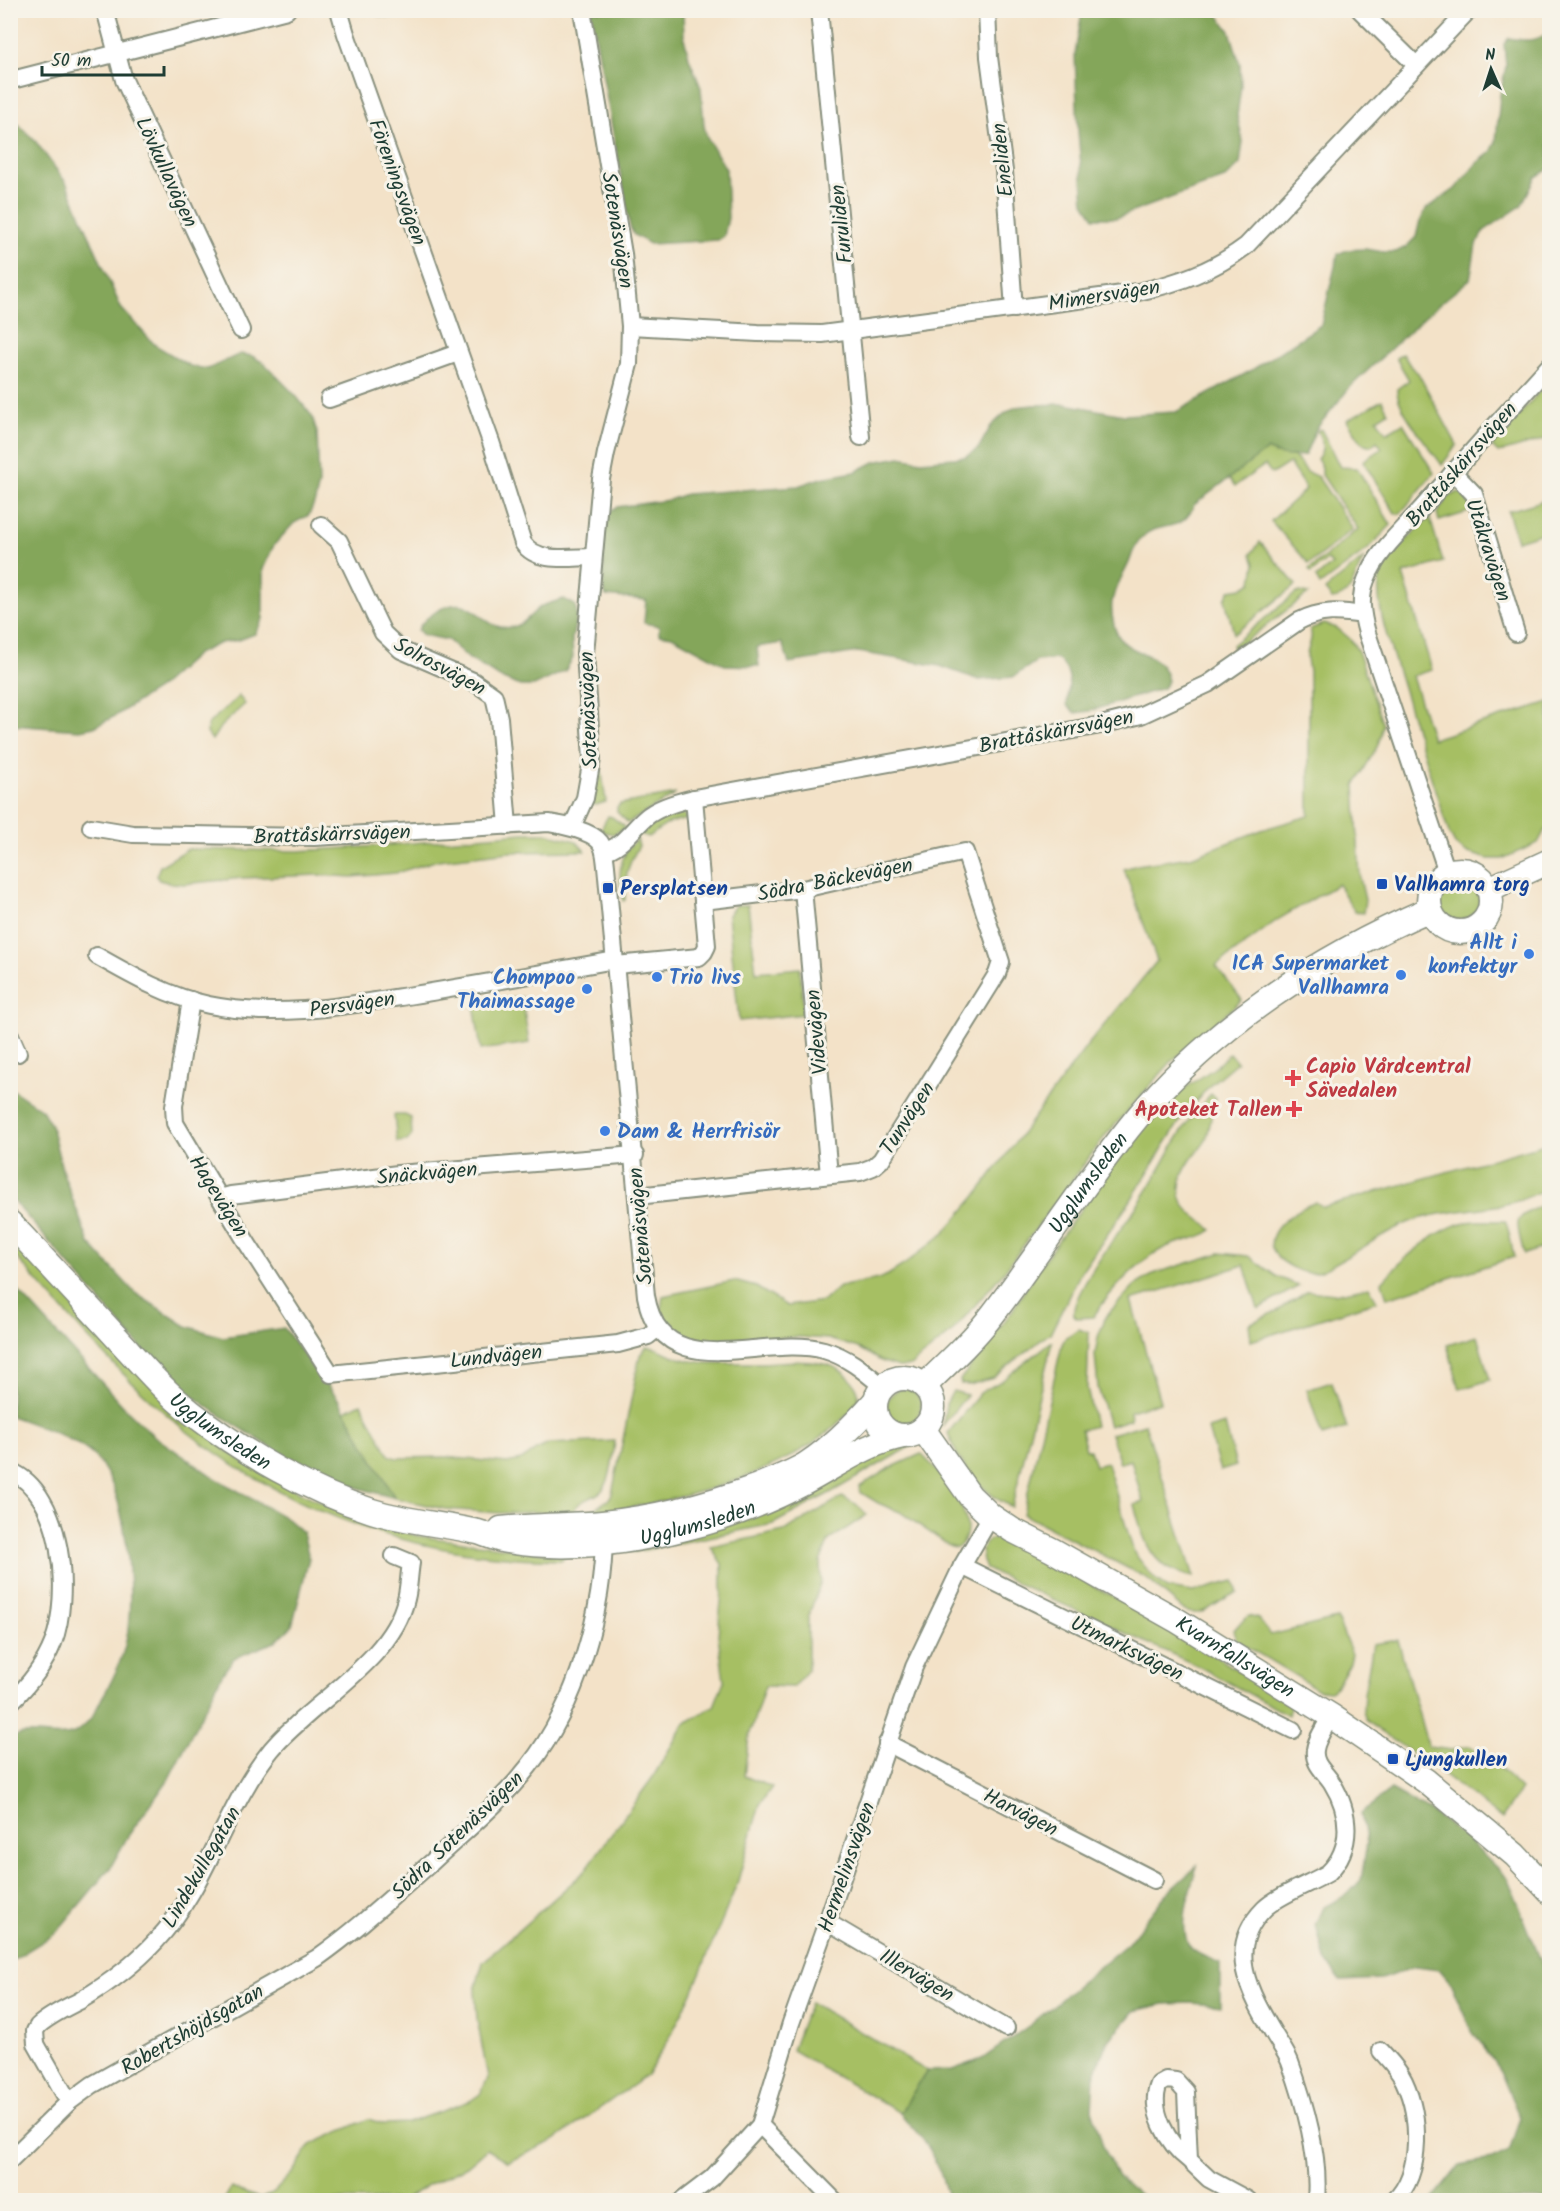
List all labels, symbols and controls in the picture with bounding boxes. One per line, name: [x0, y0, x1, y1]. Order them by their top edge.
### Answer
scale bar: [42, 39, 164, 77]
north arrow: [1461, 39, 1521, 99]
text: N: [1485, 43, 1496, 68]
text: 50 m: [51, 47, 91, 76]
street label: Lövkullavägen: [125, 112, 206, 234]
street label: Föreningsvägen: [358, 115, 435, 250]
street label: Eneliden: [983, 121, 1024, 198]
street label: Sotenäsvägen: [591, 170, 642, 291]
street label: Furuliden: [822, 183, 863, 265]
street label: Mimersvägen: [1046, 271, 1163, 322]
street label: Brattåskärrsvägen: [1398, 395, 1526, 535]
street label: Utåkravägen: [1455, 495, 1520, 606]
street label: Solrosvägen: [387, 629, 491, 706]
street label: Sotenäsvägen: [571, 651, 608, 769]
street label: Brattåskärrsvägen: [976, 701, 1137, 764]
street label: Brattåskärrsvägen: [253, 816, 411, 855]
street label: Södra Bäckevägen: [755, 849, 916, 912]
place label: Vallhamra torg: [1394, 869, 1530, 902]
place label: Persplatsen: [620, 873, 728, 906]
marker: Vallhamra torg: [1375, 877, 1389, 891]
marker: Persplatsen: [601, 881, 615, 895]
place label: Allt i konfektyr: [1428, 927, 1518, 984]
marker: Allt i konfektyr: [1522, 947, 1536, 961]
place label: ICA Supermarket Vallhamra: [1232, 948, 1390, 1005]
place label: Chompoo Thaimassage: [457, 962, 575, 1019]
place label: Trio livs: [669, 962, 741, 995]
marker: ICA Supermarket Vallhamra: [1394, 968, 1408, 982]
marker: Trio livs: [650, 970, 664, 984]
marker: Chompoo Thaimassage: [580, 982, 594, 996]
street label: Persvägen: [307, 983, 397, 1028]
street label: Videvägen: [797, 988, 838, 1076]
place label: Capio Vårdcentral Sävedalen: [1306, 1051, 1471, 1108]
marker: Capio Vårdcentral Sävedalen: [1284, 1069, 1302, 1087]
street label: Tunvägen: [872, 1075, 944, 1162]
place label: Apoteket Tallen: [1135, 1094, 1282, 1127]
marker: Apoteket Tallen: [1287, 1102, 1301, 1116]
place label: Dam & Herrfrisör: [617, 1116, 781, 1149]
marker: Dam & Herrfrisör: [598, 1124, 612, 1138]
street label: Ugglumsleden: [1041, 1125, 1138, 1241]
street label: Hagevägen: [179, 1149, 256, 1245]
street label: Snäckvägen: [375, 1154, 479, 1195]
street label: Sotenäsvägen: [620, 1166, 663, 1286]
street label: Lundvägen: [448, 1336, 544, 1379]
street label: Ugglumsleden: [160, 1385, 277, 1480]
street label: Ugglumsleden: [637, 1492, 761, 1556]
street label: Utmarksvägen: [1064, 1608, 1189, 1691]
street label: Kvarnfallsvägen: [1168, 1608, 1301, 1708]
place label: Ljungkullen: [1405, 1744, 1507, 1777]
marker: Ljungkullen: [1386, 1752, 1400, 1766]
street label: Södra Sotenäsvägen: [384, 1764, 532, 1908]
street label: Harvägen: [977, 1780, 1064, 1846]
street label: Hermelinsvägen: [810, 1798, 885, 1937]
street label: Lindekullegatan: [154, 1800, 251, 1935]
street label: Illervägen: [872, 1941, 960, 2012]
street label: Robertshöjdsgatan: [115, 1976, 271, 2085]

